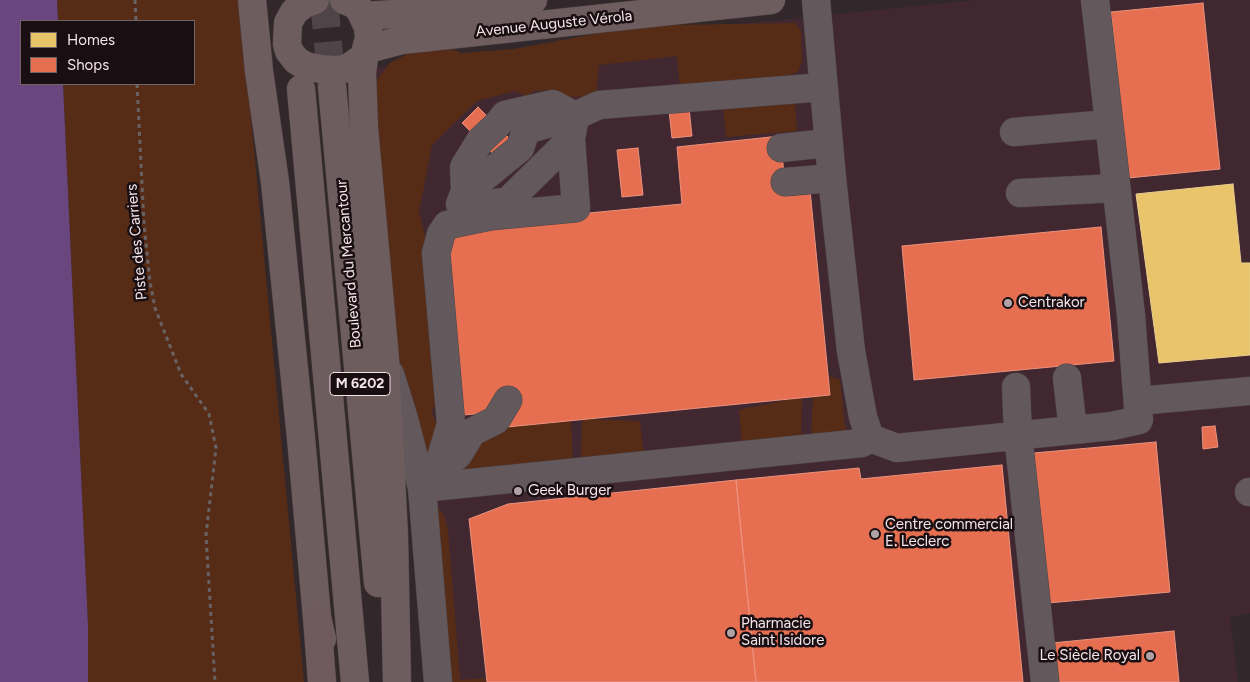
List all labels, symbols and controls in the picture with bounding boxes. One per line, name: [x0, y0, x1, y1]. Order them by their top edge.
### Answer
street label: Avenue Auguste Vérola: [475, 7, 633, 41]
legend: [20, 20, 195, 85]
text: Homes: [67, 31, 115, 49]
text: Shops: [67, 56, 109, 74]
street label: Boulevard du Mercantour: [333, 179, 365, 349]
street label: Piste des Carriers: [123, 183, 151, 301]
place label: Centrakor: [1018, 294, 1085, 312]
marker: Centrakor: [1002, 297, 1014, 309]
road number: M 6202: [330, 372, 390, 396]
place label: Geek Burger: [528, 482, 611, 500]
marker: Geek Burger: [512, 485, 524, 497]
place label: Centre commercial E. Leclerc: [885, 516, 1013, 551]
marker: Centre commercial E. Leclerc: [869, 528, 881, 540]
place label: Pharmacie Saint Isidore: [741, 615, 824, 650]
marker: Pharmacie Saint Isidore: [725, 627, 737, 639]
place label: Le Siècle Royal: [1040, 647, 1140, 665]
marker: Le Siècle Royal: [1144, 650, 1156, 662]

